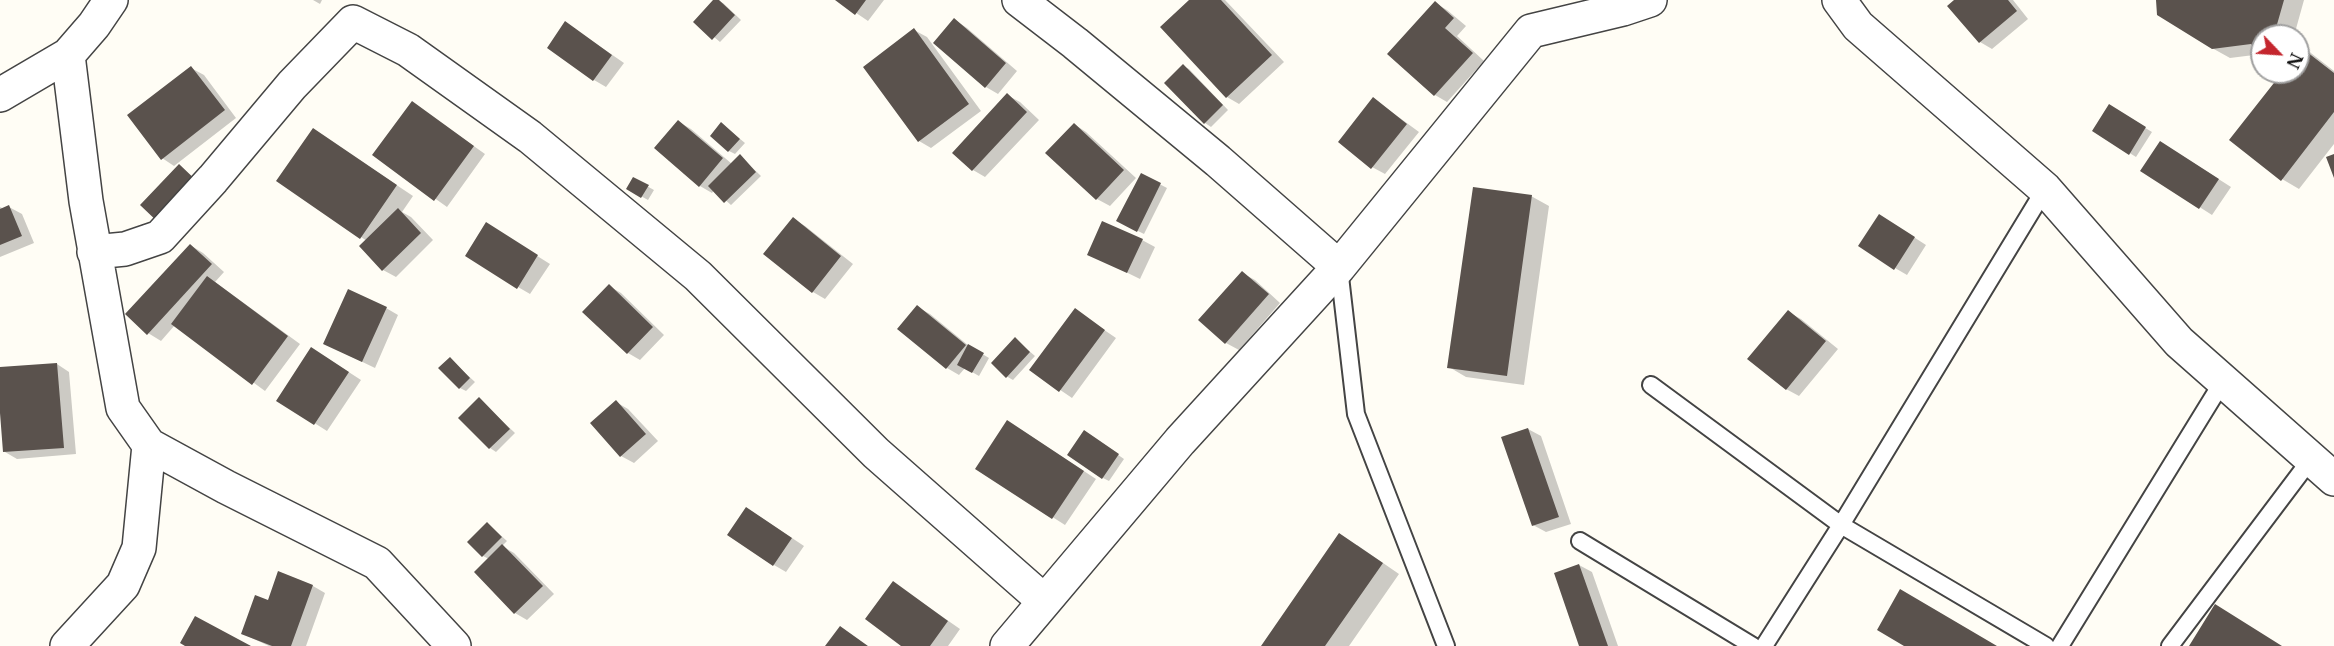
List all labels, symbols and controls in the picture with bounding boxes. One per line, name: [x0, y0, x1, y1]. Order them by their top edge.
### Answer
north arrow: [2250, 24, 2310, 84]
text: N: [2282, 50, 2307, 72]

